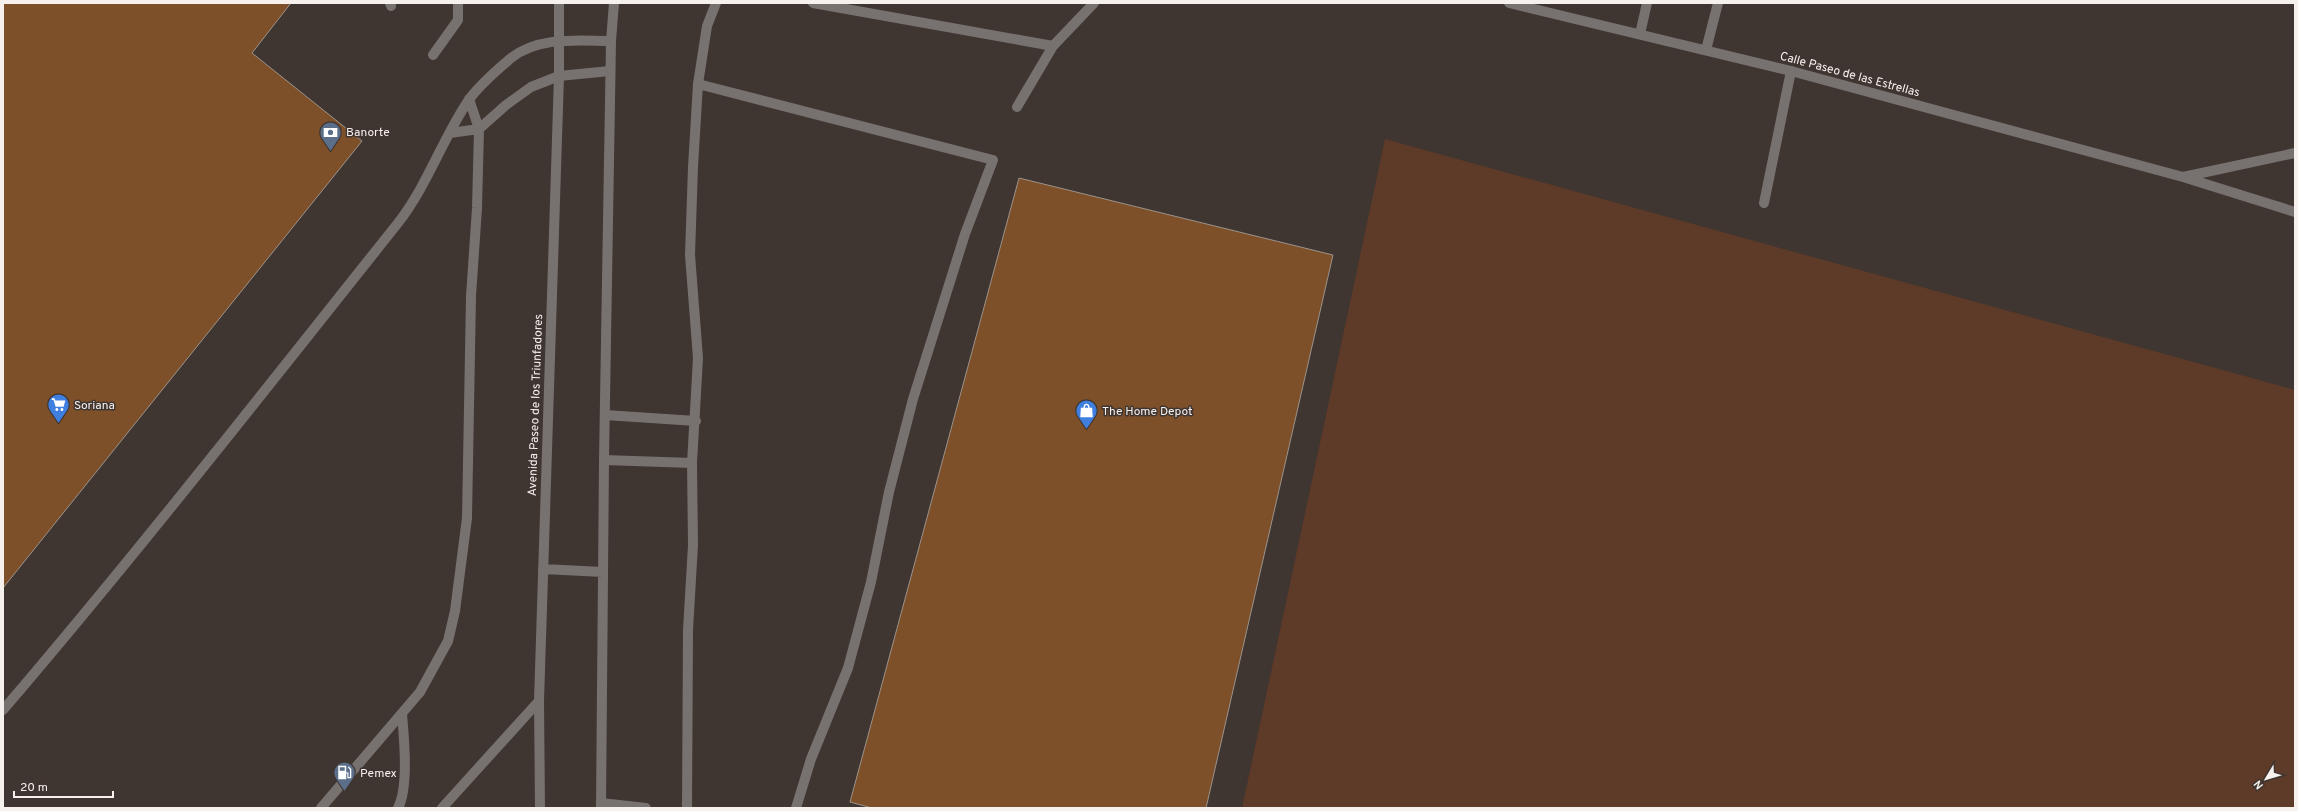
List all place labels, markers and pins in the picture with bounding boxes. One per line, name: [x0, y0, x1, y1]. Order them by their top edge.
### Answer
bank icon: Banorte: [318, 119, 344, 152]
place label: Banorte: [346, 125, 390, 141]
supermarket icon: Soriana: [46, 392, 72, 425]
place label: Soriana: [74, 398, 115, 414]
shop icon: The Home Depot: [1074, 398, 1100, 431]
place label: The Home Depot: [1102, 404, 1193, 420]
fuel station icon: Pemex: [331, 760, 357, 793]
place label: Pemex: [360, 766, 397, 782]

